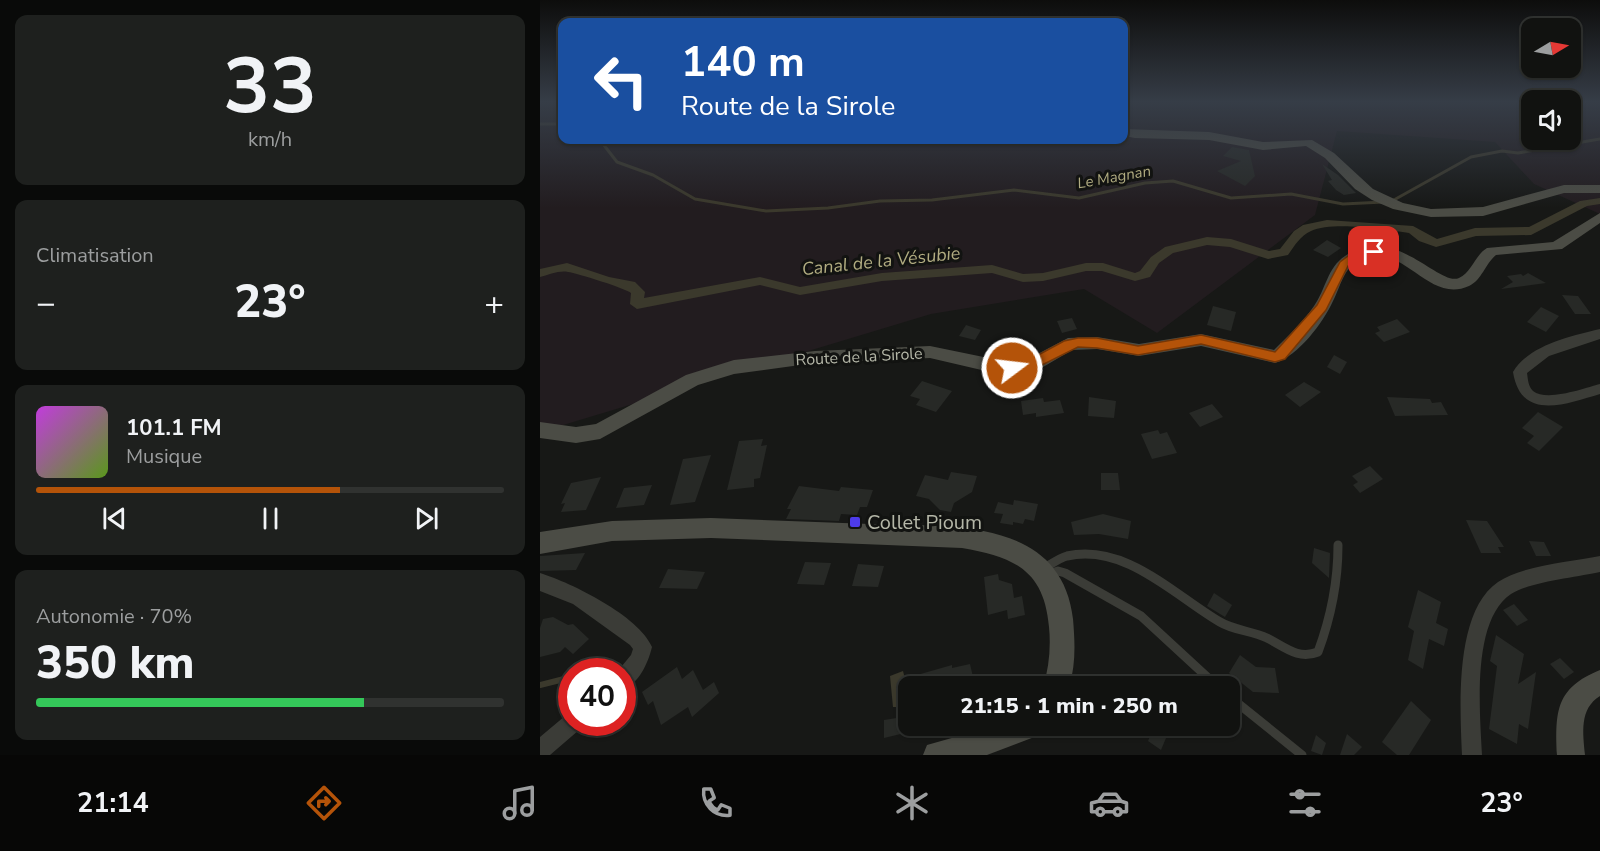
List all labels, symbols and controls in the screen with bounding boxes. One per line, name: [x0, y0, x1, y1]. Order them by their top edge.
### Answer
north arrow: [1521, 18, 1581, 78]
map controls: [1521, 18, 1581, 150]
text: 33: [223, 33, 317, 140]
text: 140 m: [681, 34, 805, 91]
icon: left: [582, 42, 660, 120]
text: Route de la Sirole: [681, 88, 895, 125]
button: sound: [1521, 90, 1581, 150]
text: km/h: [248, 126, 292, 153]
water label: Le Magnan: [1076, 161, 1152, 193]
pin: [1348, 226, 1399, 277]
icon: arrive: [1357, 235, 1390, 268]
water label: Canal de la Vésubie: [801, 241, 962, 281]
text: Climatisation: [36, 242, 154, 269]
text: 23°: [234, 272, 306, 333]
text: −: [36, 281, 56, 326]
text: +: [484, 281, 504, 326]
position arrow: [980, 336, 1044, 400]
street label: Route de la Sirole: [795, 343, 923, 371]
text: 101.1 FM: [126, 413, 222, 443]
text: Musique: [126, 443, 202, 470]
icon: previous: [98, 502, 131, 535]
icon: pause: [254, 502, 287, 535]
icon: next: [410, 502, 443, 535]
place label: Collet Pioum: [867, 509, 982, 536]
marker: Collet Pioum: [848, 515, 862, 529]
text: Autonomie · 70%: [36, 603, 192, 630]
text: 350 km: [36, 633, 195, 694]
speed limit sign: 40: [558, 658, 636, 736]
text: 21:15 · 1 min · 250 m: [960, 691, 1178, 721]
icon: directions: [303, 782, 345, 824]
icon: music: [499, 782, 541, 824]
icon: phone: [695, 782, 737, 824]
icon: climate: [891, 782, 933, 824]
icon: car: [1088, 782, 1130, 824]
icon: filters: [1284, 782, 1326, 824]
text: 21:14: [77, 785, 149, 822]
text: 23°: [1480, 785, 1523, 822]

